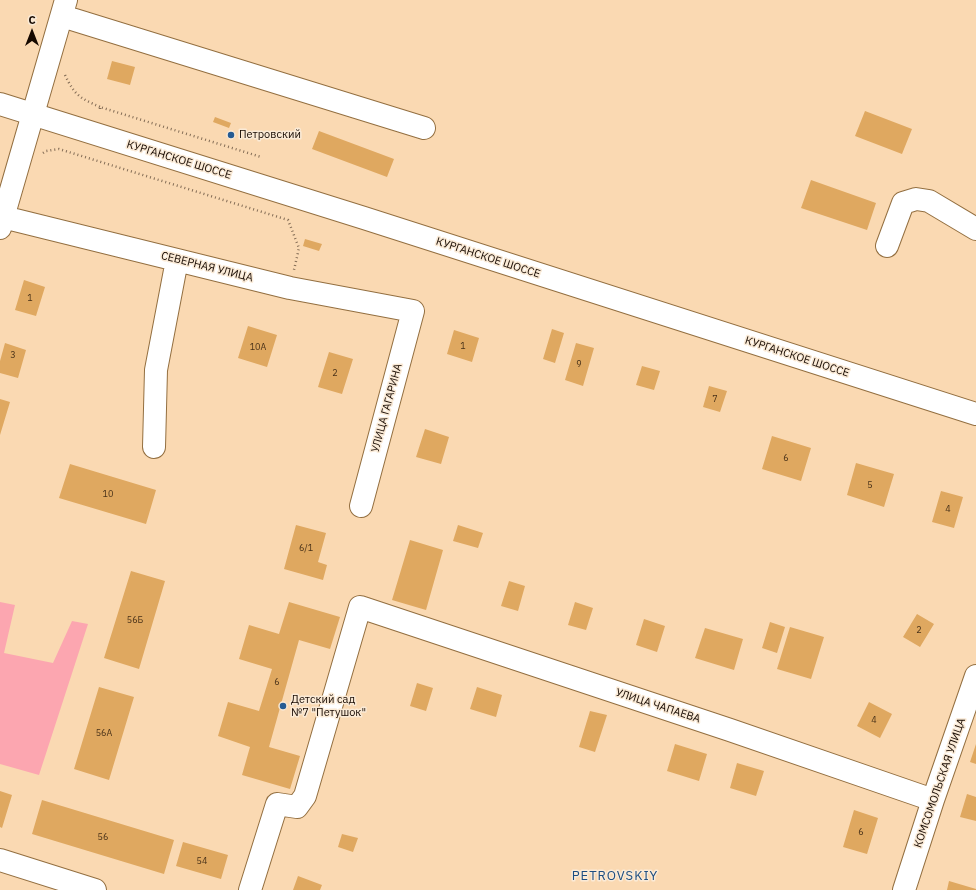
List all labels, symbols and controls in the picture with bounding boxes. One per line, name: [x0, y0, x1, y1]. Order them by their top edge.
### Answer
north arrow: [12, 12, 52, 52]
text: С: [28, 13, 36, 27]
place label: Петровский: [239, 128, 301, 142]
marker: Петровский: [226, 130, 236, 140]
street label: КУРГАНСКОЕ ШОССЕ: [125, 138, 233, 182]
street label: КУРГАНСКОЕ ШОССЕ: [434, 235, 542, 281]
street label: СЕВЕРНАЯ УЛИЦА: [160, 249, 254, 285]
house number: 1: [27, 293, 33, 303]
street label: КУРГАНСКОЕ ШОССЕ: [743, 334, 851, 380]
house number: 1: [460, 341, 466, 351]
house number: 10А: [250, 342, 266, 352]
house number: 3: [10, 350, 16, 360]
house number: 9: [576, 359, 582, 369]
street label: УЛИЦА ГАГАРИНА: [369, 362, 405, 454]
house number: 2: [332, 368, 338, 378]
house number: 7: [712, 394, 718, 404]
house number: 6: [783, 453, 789, 463]
house number: 5: [867, 480, 873, 490]
house number: 10: [103, 489, 113, 499]
house number: 4: [945, 504, 951, 514]
house number: 6/1: [299, 543, 313, 553]
house number: 56Б: [127, 615, 143, 625]
house number: 2: [916, 625, 922, 635]
house number: 6: [274, 677, 280, 687]
street label: УЛИЦА ЧАПАЕВА: [614, 686, 702, 726]
place label: Детский сад №7 "Петушок": [291, 693, 366, 719]
marker: Детский сад №7 "Петушок": [278, 701, 288, 711]
house number: 4: [871, 715, 877, 725]
street label: КОМСОМОЛЬСКАЯ УЛИЦА: [912, 716, 968, 850]
house number: 56А: [96, 728, 112, 738]
house number: 6: [858, 827, 864, 837]
house number: 56: [98, 832, 108, 842]
house number: 54: [197, 856, 207, 866]
district label: PETROVSKIY: [572, 868, 658, 884]

